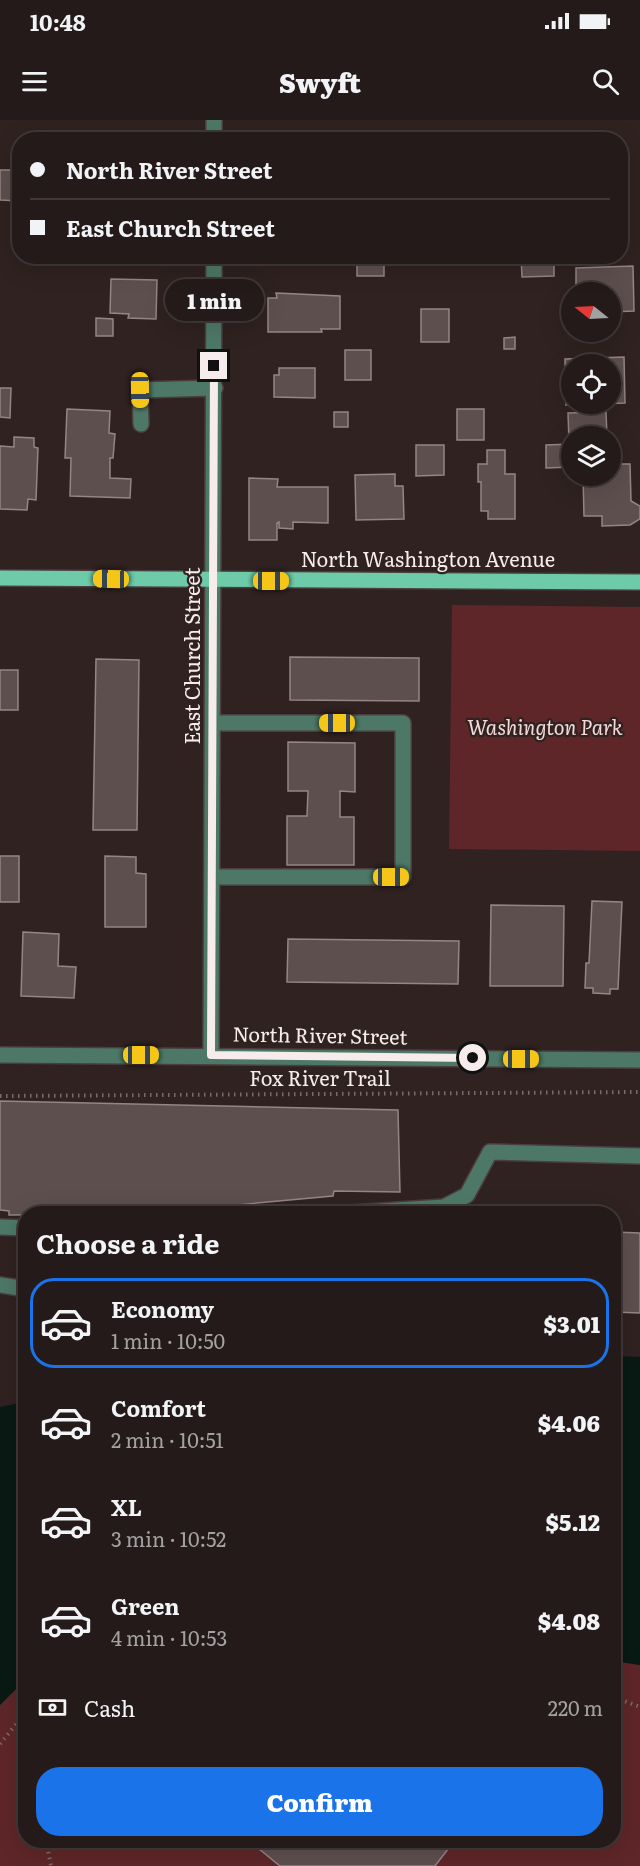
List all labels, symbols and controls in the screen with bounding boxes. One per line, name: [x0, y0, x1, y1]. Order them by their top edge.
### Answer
text: 10:48: [30, 5, 86, 38]
text: Swyft: [279, 61, 361, 101]
icon: menu: [18, 65, 51, 98]
icon: search: [589, 65, 622, 98]
text: North River Street: [66, 153, 272, 186]
text: East Church Street: [66, 211, 275, 244]
callout: 1 min: [164, 279, 264, 321]
north arrow: [561, 282, 621, 342]
map controls: [561, 282, 621, 486]
text: 1 min: [187, 285, 242, 315]
route end: [200, 352, 227, 379]
button: locate: [561, 354, 621, 414]
car: [131, 372, 149, 408]
button: layers: [561, 426, 621, 486]
street label: North Washington Avenue: [301, 543, 555, 573]
street label: East Church Street: [176, 568, 206, 745]
car: [93, 570, 129, 588]
car: [253, 572, 289, 590]
park label: Washington Park: [467, 711, 623, 741]
car: [319, 714, 355, 732]
car: [373, 868, 409, 886]
street label: North River Street: [232, 1017, 408, 1051]
route start: [459, 1044, 486, 1071]
car: [123, 1046, 159, 1064]
car: [503, 1050, 539, 1068]
street label: Fox River Trail: [249, 1062, 391, 1092]
text: Choose a ride: [36, 1222, 219, 1262]
text: Economy: [111, 1292, 214, 1325]
icon: car: [39, 1296, 93, 1350]
text: $3.01: [544, 1307, 600, 1340]
text: 1 min · 10:50: [111, 1325, 225, 1355]
text: Comfort: [111, 1391, 206, 1424]
icon: car: [39, 1395, 93, 1449]
text: $4.06: [538, 1406, 600, 1439]
text: 2 min · 10:51: [111, 1424, 224, 1454]
text: XL: [111, 1490, 142, 1523]
icon: car: [39, 1494, 93, 1548]
text: $5.12: [545, 1505, 600, 1538]
text: 3 min · 10:52: [111, 1523, 226, 1553]
text: Green: [111, 1589, 180, 1622]
icon: car: [39, 1593, 93, 1647]
text: $4.08: [538, 1604, 600, 1637]
text: 4 min · 10:53: [111, 1622, 227, 1652]
icon: cash: [36, 1691, 69, 1724]
text: Cash: [84, 1691, 135, 1724]
text: 220 m: [548, 1692, 603, 1722]
button: Confirm: [36, 1767, 603, 1836]

